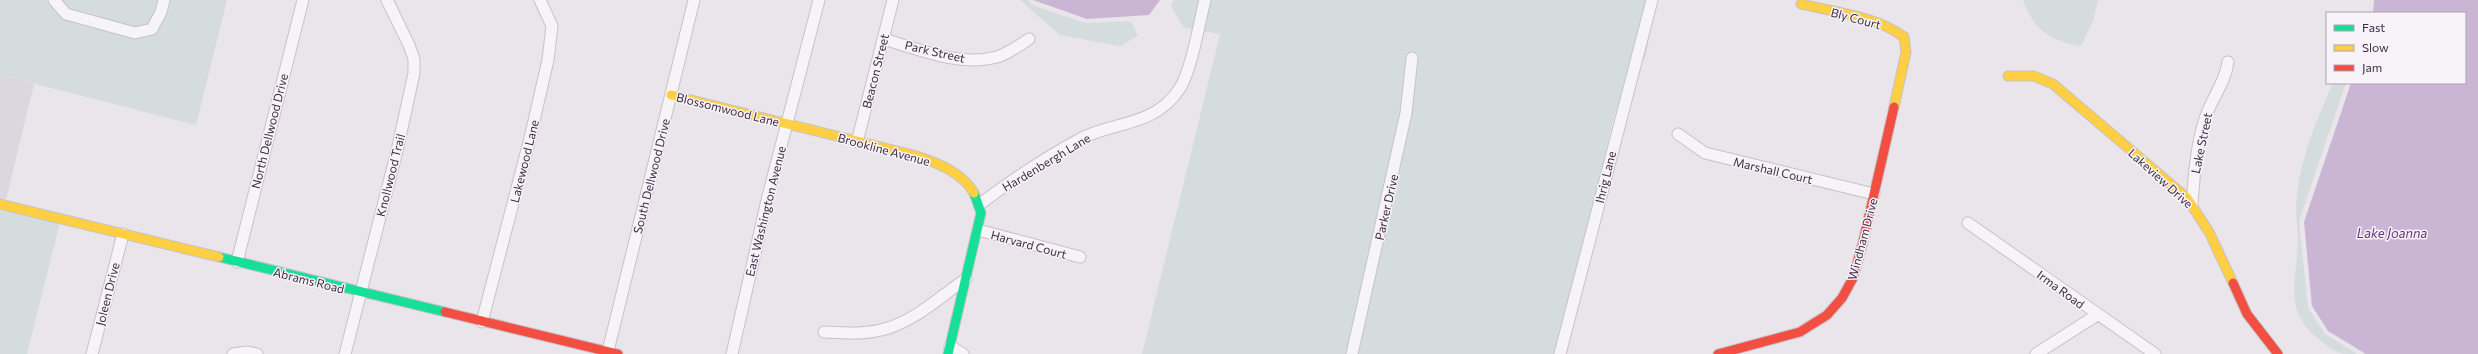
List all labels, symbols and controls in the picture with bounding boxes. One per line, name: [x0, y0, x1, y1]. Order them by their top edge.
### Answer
street label: Bly Court: [1830, 5, 1883, 31]
legend: [2326, 12, 2466, 84]
text: Fast: [2362, 20, 2385, 34]
street label: Beacon Street: [859, 32, 891, 110]
street label: Park Street: [904, 37, 967, 65]
text: Slow: [2362, 40, 2389, 54]
text: Jam: [2362, 60, 2382, 75]
street label: North Dellwood Drive: [248, 72, 290, 190]
street label: Blossomwood Lane: [675, 89, 781, 129]
street label: Lake Street: [2188, 111, 2214, 175]
street label: South Dellwood Drive: [630, 117, 672, 235]
street label: Lakewood Lane: [507, 118, 541, 204]
street label: Brookline Avenue: [836, 130, 932, 168]
street label: Hardenbergh Lane: [999, 130, 1093, 194]
street label: Knollwood Trail: [373, 132, 407, 218]
street label: East Washington Avenue: [742, 144, 788, 278]
street label: Lakeview Drive: [2126, 145, 2196, 211]
street label: Ihrig Lane: [1592, 149, 1618, 205]
street label: Marshall Court: [1732, 154, 1814, 186]
street label: Parker Drive: [1372, 173, 1400, 241]
street label: Windham Drive: [1844, 197, 1880, 281]
water label: Lake Joanna: [2357, 225, 2427, 241]
street label: Harvard Court: [990, 227, 1069, 261]
street label: Joleen Drive: [92, 261, 123, 327]
street label: Abrams Road: [272, 264, 346, 296]
street label: Irma Road: [2035, 267, 2088, 311]

